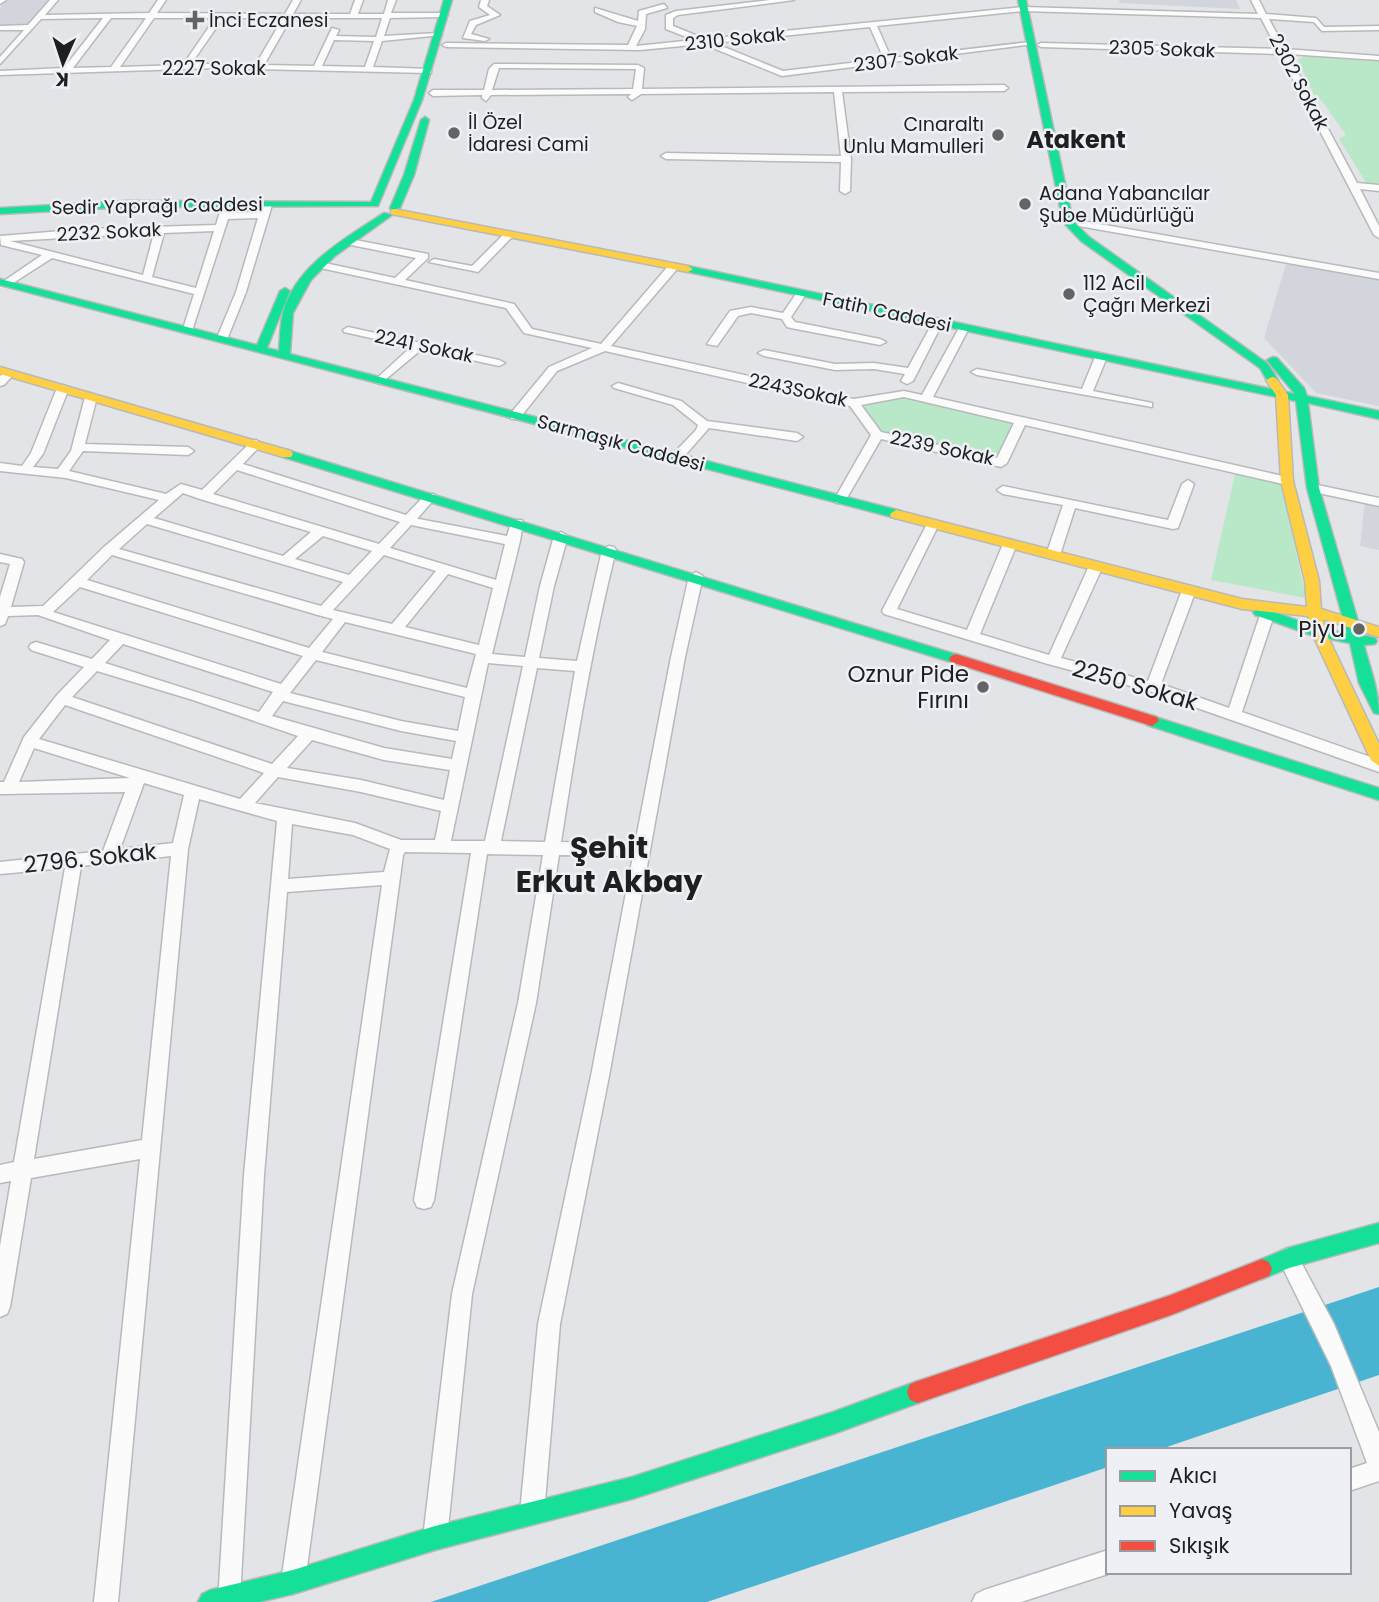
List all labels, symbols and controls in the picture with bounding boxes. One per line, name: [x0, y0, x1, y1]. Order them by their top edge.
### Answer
place label: İnci Eczanesi: [209, 7, 328, 34]
marker: İnci Eczanesi: [187, 12, 203, 28]
street label: 2310 Sokak: [683, 20, 787, 58]
north arrow: [28, 28, 98, 98]
street label: 2302 Sokak: [1262, 29, 1336, 135]
street label: 2305 Sokak: [1108, 34, 1216, 64]
street label: 2307 Sokak: [852, 39, 960, 79]
street label: 2227 Sokak: [162, 55, 266, 82]
text: K: [55, 66, 69, 93]
place label: İl Özel İdaresi Cami: [468, 109, 589, 158]
place label: Cınaraltı Unlu Mamulleri: [843, 111, 984, 160]
district label: Atakent: [1026, 123, 1126, 156]
marker: İl Özel İdaresi Cami: [446, 125, 462, 141]
marker: Cınaraltı Unlu Mamulleri: [990, 127, 1006, 143]
place label: Adana Yabancılar Şube Müdürlüğü: [1039, 180, 1210, 229]
street label: Sedir Yaprağı Caddesi: [51, 191, 263, 221]
marker: Adana Yabancılar Şube Müdürlüğü: [1017, 196, 1033, 212]
street label: 2232 Sokak: [56, 216, 162, 248]
place label: 112 Acil Çağrı Merkezi: [1083, 270, 1210, 319]
street label: Fatih Caddesi: [820, 285, 954, 339]
marker: 112 Acil Çağrı Merkezi: [1061, 286, 1077, 302]
street label: 2241 Sokak: [372, 322, 476, 370]
street label: 2243Sokak: [746, 366, 850, 414]
street label: Sarmaşık Caddesi: [534, 408, 708, 478]
street label: 2239 Sokak: [887, 424, 997, 472]
place label: Piyu: [1298, 613, 1345, 645]
marker: Piyu: [1351, 621, 1367, 637]
street label: 2250 Sokak: [1069, 652, 1202, 718]
place label: Oznur Pide Fırını: [848, 658, 969, 716]
marker: Oznur Pide Fırını: [975, 679, 991, 695]
district label: Şehit Erkut Akbay: [516, 826, 702, 903]
street label: 2796. Sokak: [22, 835, 158, 881]
legend: [1106, 1448, 1351, 1574]
text: Akıcı: [1169, 1461, 1217, 1490]
text: Yavaş: [1169, 1496, 1232, 1525]
text: Sıkışık: [1169, 1531, 1230, 1560]

